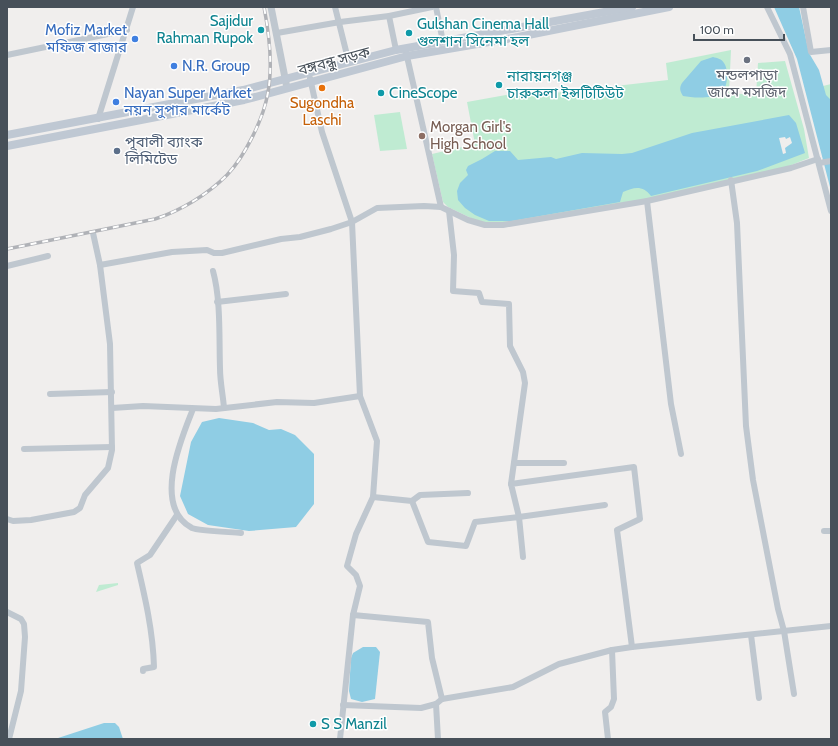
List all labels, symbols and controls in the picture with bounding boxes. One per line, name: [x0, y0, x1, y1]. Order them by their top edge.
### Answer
place label: Sajidur Rahman Rupok: [157, 12, 253, 47]
place label: Gulshan Cinema Hall গুলশান সিনেমা হল: [417, 15, 550, 50]
scale bar: [694, 16, 784, 42]
place label: Mofiz Market মফিজ বাজার: [45, 21, 128, 56]
text: 100 m: [700, 22, 734, 37]
marker: Sajidur Rahman Rupok: [256, 25, 266, 35]
marker: Gulshan Cinema Hall গুলশান সিনেমা হল: [404, 28, 414, 38]
marker: Mofiz Market মফিজ বাজার: [130, 34, 140, 44]
street label: বঙ্গবন্ধু সড়ক: [295, 43, 373, 81]
marker: মন্ডলপাড়া জামে মসজিদ: [742, 55, 752, 65]
place label: N.R. Group: [182, 57, 250, 75]
marker: N.R. Group: [169, 61, 179, 71]
place label: মন্ডলপাড়া জামে মসজিদ: [707, 66, 787, 101]
place label: নারায়নগঞ্জ চারুকলা ইন্সটিটিউট: [506, 67, 624, 102]
marker: নারায়নগঞ্জ চারুকলা ইন্সটিটিউট: [494, 80, 504, 90]
marker: Sugondha Laschi: [317, 83, 327, 93]
place label: Nayan Super Market নয়ন সুপার মার্কেট: [123, 84, 252, 119]
place label: CineScope: [389, 84, 458, 102]
marker: CineScope: [376, 88, 386, 98]
place label: Sugondha Laschi: [290, 94, 355, 129]
marker: Nayan Super Market নয়ন সুপার মার্কেট: [111, 97, 121, 107]
place label: Morgan Girl's High School: [430, 118, 511, 153]
marker: Morgan Girl's High School: [417, 131, 427, 141]
place label: পূবালী ব্যাংক লিমিটেড: [124, 133, 204, 168]
marker: পূবালী ব্যাংক লিমিটেড: [112, 146, 122, 156]
place label: S S Manzil: [321, 715, 387, 733]
marker: S S Manzil: [308, 719, 318, 729]

